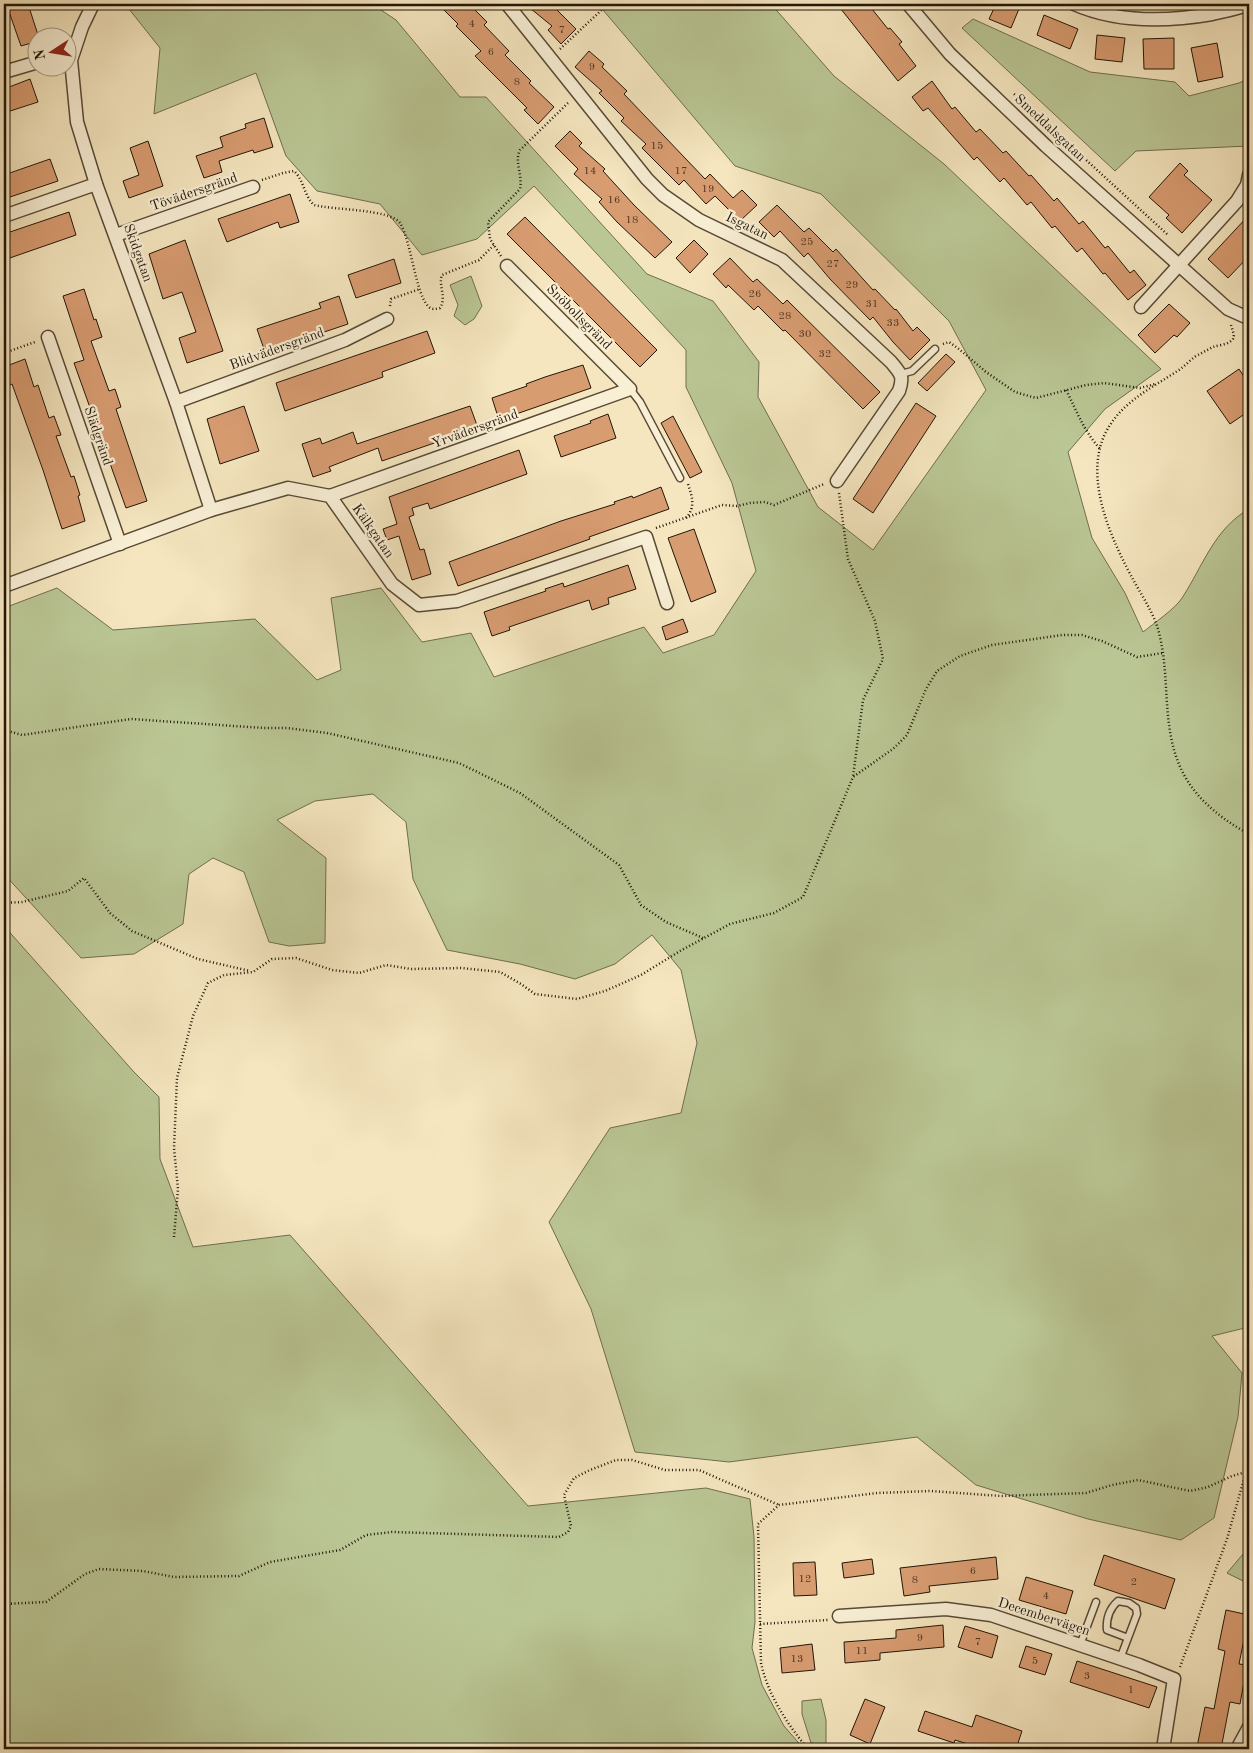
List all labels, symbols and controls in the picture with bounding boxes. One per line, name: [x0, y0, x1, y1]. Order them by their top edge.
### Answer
house number: 4: [469, 19, 475, 30]
house number: 7: [559, 25, 565, 36]
north arrow: [28, 28, 78, 78]
house number: 6: [488, 47, 494, 58]
text: N: [32, 48, 48, 61]
house number: 9: [589, 62, 595, 73]
house number: 8: [514, 77, 520, 88]
street label: Smeddalsgatan: [1012, 92, 1089, 165]
house number: 15: [651, 141, 663, 152]
house number: 14: [584, 166, 596, 177]
house number: 17: [675, 166, 687, 177]
street label: Tövädersgränd: [149, 171, 239, 213]
house number: 19: [702, 184, 714, 195]
house number: 16: [608, 195, 620, 206]
street label: Isgatan: [724, 210, 771, 242]
house number: 18: [626, 215, 638, 226]
street label: Skidgatan: [121, 222, 155, 284]
house number: 25: [801, 237, 813, 248]
house number: 27: [827, 259, 839, 270]
house number: 29: [846, 280, 858, 291]
street label: Snöbollsgränd: [544, 282, 614, 352]
house number: 26: [749, 289, 761, 300]
house number: 31: [866, 299, 878, 310]
house number: 28: [779, 311, 791, 322]
house number: 33: [887, 318, 899, 329]
street label: Blidvädersgränd: [228, 325, 326, 373]
house number: 30: [799, 329, 811, 340]
house number: 32: [819, 349, 831, 360]
street label: Slädgränd: [81, 405, 115, 467]
street label: Yrvädersgränd: [430, 407, 520, 451]
street label: Kälkgatan: [349, 501, 397, 561]
house number: 6: [970, 1566, 976, 1577]
house number: 12: [799, 1574, 811, 1585]
house number: 8: [912, 1575, 918, 1586]
house number: 2: [1131, 1577, 1137, 1588]
house number: 4: [1043, 1591, 1049, 1602]
street label: Decembervägen: [996, 1595, 1092, 1639]
house number: 9: [917, 1633, 923, 1644]
house number: 7: [975, 1637, 981, 1648]
house number: 11: [856, 1646, 868, 1657]
house number: 13: [791, 1654, 803, 1665]
house number: 5: [1032, 1656, 1038, 1667]
house number: 3: [1084, 1671, 1090, 1682]
house number: 1: [1128, 1685, 1134, 1696]

